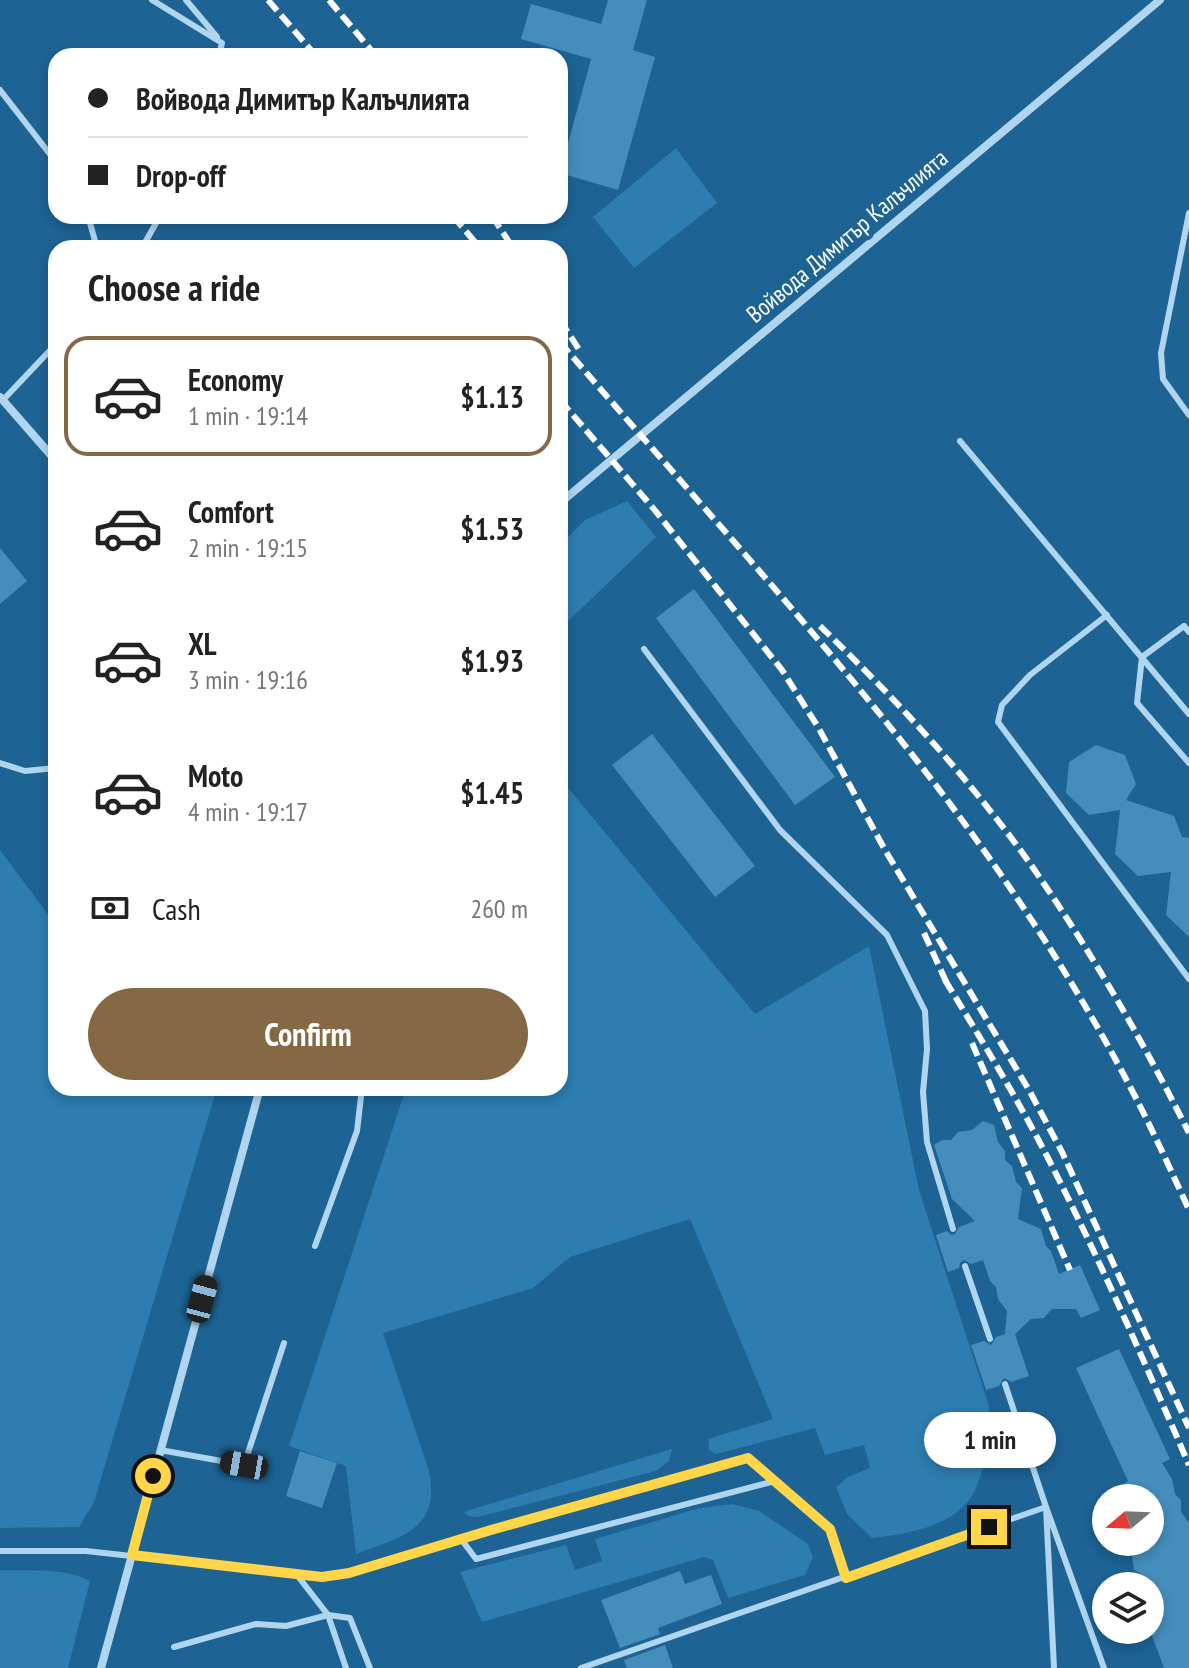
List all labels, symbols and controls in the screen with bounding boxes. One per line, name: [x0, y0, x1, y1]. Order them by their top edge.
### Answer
text: Войвода Димитър Калъчлията: [136, 79, 470, 118]
street label: Войвода Димитър Калъчлията: [740, 143, 954, 329]
text: Drop-off: [136, 156, 226, 195]
text: Choose a ride: [88, 264, 260, 311]
icon: car: [92, 360, 164, 432]
text: Economy: [188, 360, 283, 399]
text: $1.13: [460, 377, 524, 416]
text: 1 min · 19:14: [188, 399, 308, 432]
icon: car: [92, 492, 164, 564]
text: Comfort: [188, 492, 274, 531]
text: $1.53: [460, 509, 524, 548]
text: 2 min · 19:15: [188, 531, 308, 564]
icon: car: [92, 624, 164, 696]
text: XL: [188, 624, 217, 663]
text: $1.93: [460, 641, 524, 680]
text: 3 min · 19:16: [188, 663, 308, 696]
icon: car: [92, 756, 164, 828]
text: Moto: [188, 756, 243, 795]
text: $1.45: [460, 773, 524, 812]
text: 4 min · 19:17: [188, 795, 308, 828]
icon: cash: [88, 886, 132, 930]
text: Cash: [152, 889, 201, 928]
text: 260 m: [470, 892, 528, 925]
button: Confirm: [88, 988, 528, 1080]
car: [184, 1273, 220, 1325]
callout: 1 min: [923, 1411, 1055, 1467]
text: 1 min: [964, 1423, 1016, 1456]
car: [218, 1449, 270, 1481]
route start: [135, 1458, 171, 1494]
north arrow: [1092, 1484, 1164, 1556]
map controls: [1092, 1484, 1164, 1644]
route end: [971, 1509, 1007, 1545]
button: layers: [1092, 1572, 1164, 1644]

